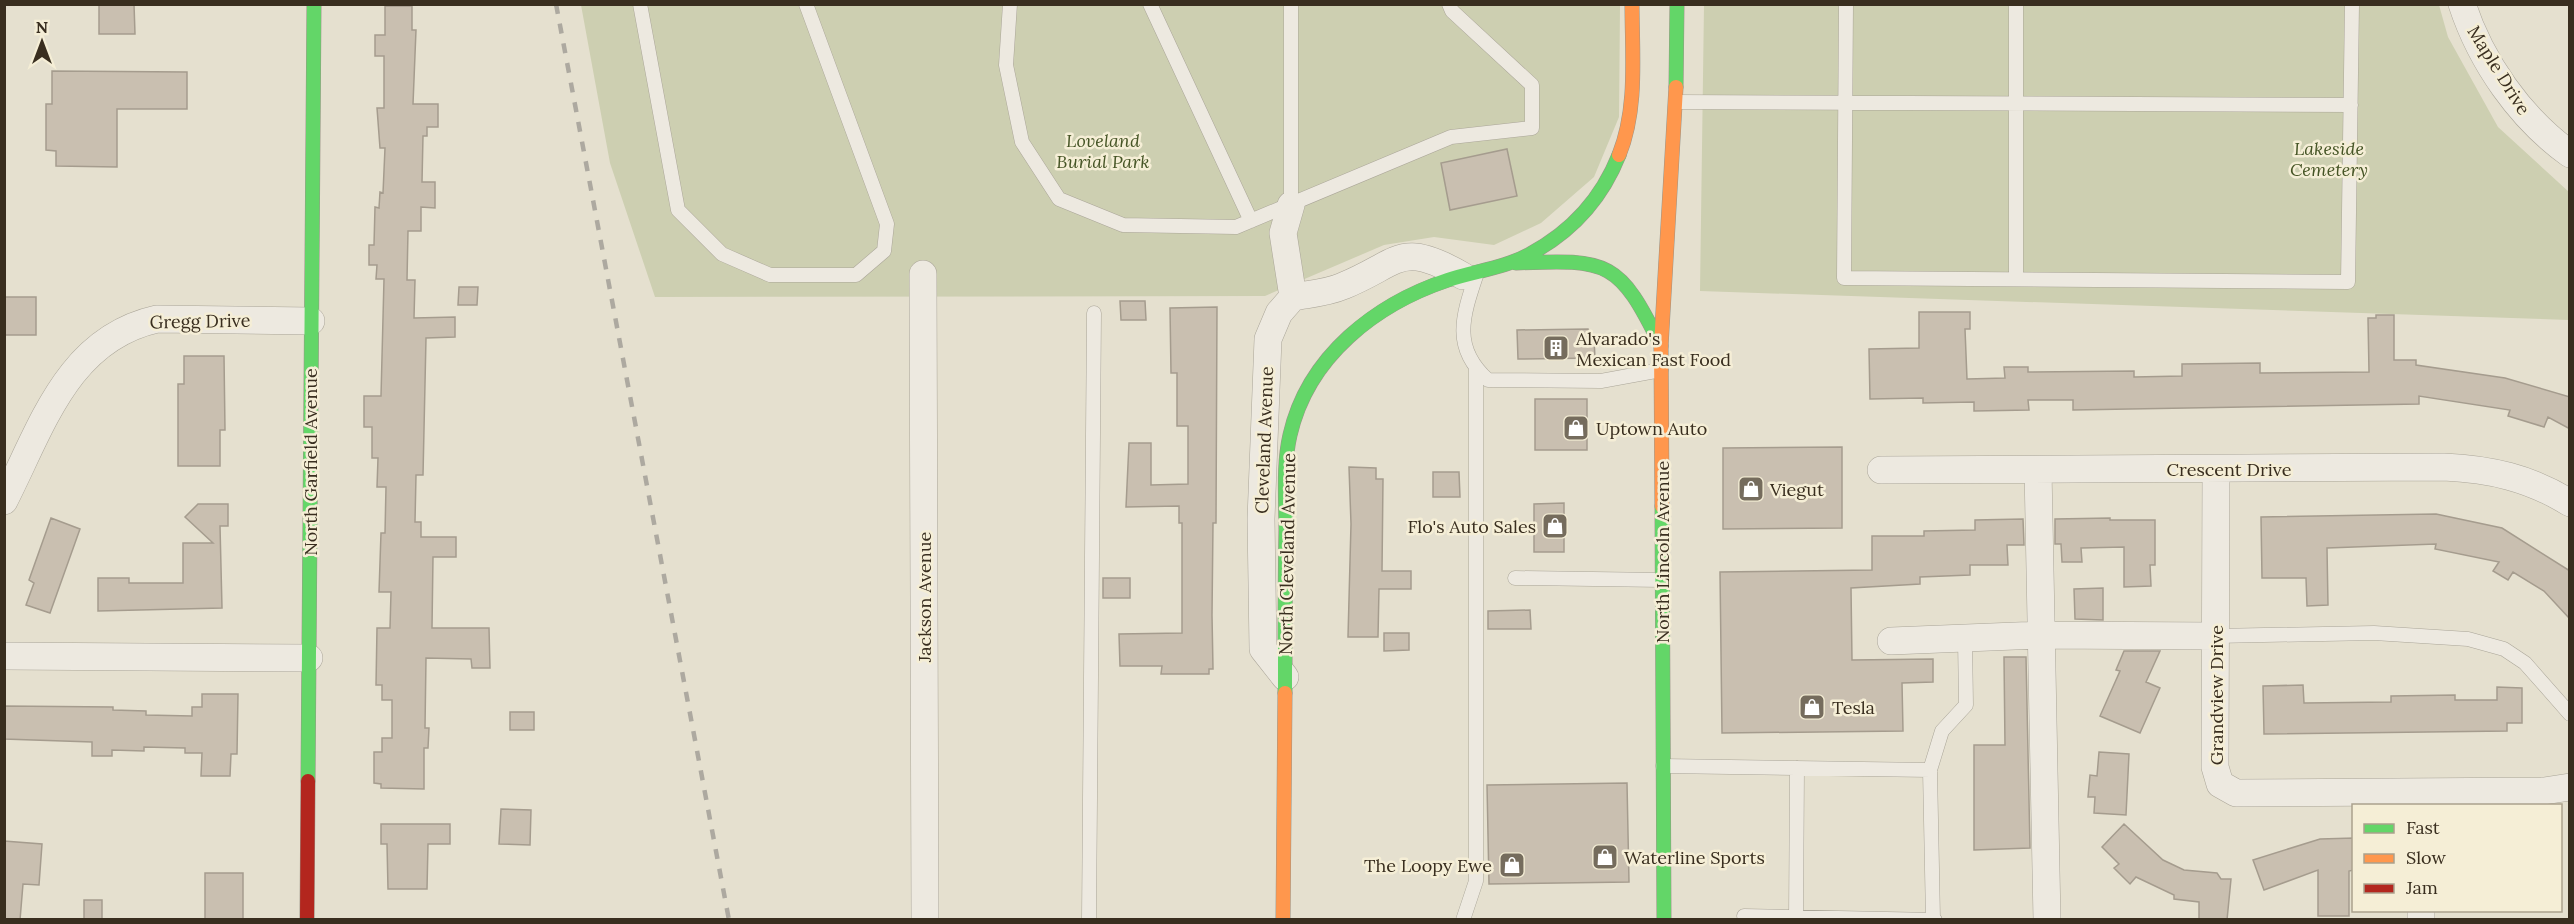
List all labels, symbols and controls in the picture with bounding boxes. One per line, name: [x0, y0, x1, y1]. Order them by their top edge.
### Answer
north arrow: [12, 12, 72, 72]
text: N: [36, 17, 48, 37]
street label: Maple Drive: [2462, 21, 2536, 119]
park label: Loveland Burial Park: [1056, 129, 1150, 173]
park label: Lakeside Cemetery: [2290, 137, 2368, 181]
street label: Gregg Drive: [149, 309, 251, 333]
place label: Alvarado's Mexican Fast Food: [1575, 327, 1731, 371]
building icon: Alvarado's Mexican Fast Food: [1541, 333, 1571, 363]
street label: Cleveland Avenue: [1250, 366, 1278, 514]
street label: North Garfield Avenue: [299, 368, 322, 556]
shop icon: Uptown Auto: [1561, 413, 1591, 443]
place label: Uptown Auto: [1596, 417, 1707, 440]
street label: North Cleveland Avenue: [1274, 453, 1300, 655]
street label: Crescent Drive: [2166, 458, 2292, 481]
street label: North Lincoln Avenue: [1651, 461, 1674, 643]
shop icon: Viegut: [1736, 474, 1766, 504]
place label: Viegut: [1769, 478, 1824, 501]
shop icon: Flo's Auto Sales: [1540, 511, 1570, 541]
place label: Flo's Auto Sales: [1407, 515, 1536, 538]
street label: Jackson Avenue: [913, 531, 936, 663]
street label: Grandview Drive: [2205, 625, 2228, 765]
shop icon: Tesla: [1797, 692, 1827, 722]
place label: Tesla: [1832, 696, 1875, 719]
legend: [2352, 804, 2562, 912]
text: Fast: [2406, 816, 2440, 839]
shop icon: Waterline Sports: [1590, 842, 1620, 872]
place label: Waterline Sports: [1624, 846, 1765, 869]
text: Slow: [2406, 846, 2446, 869]
shop icon: The Loopy Ewe: [1497, 850, 1527, 880]
place label: The Loopy Ewe: [1364, 854, 1492, 877]
text: Jam: [2405, 876, 2438, 899]

